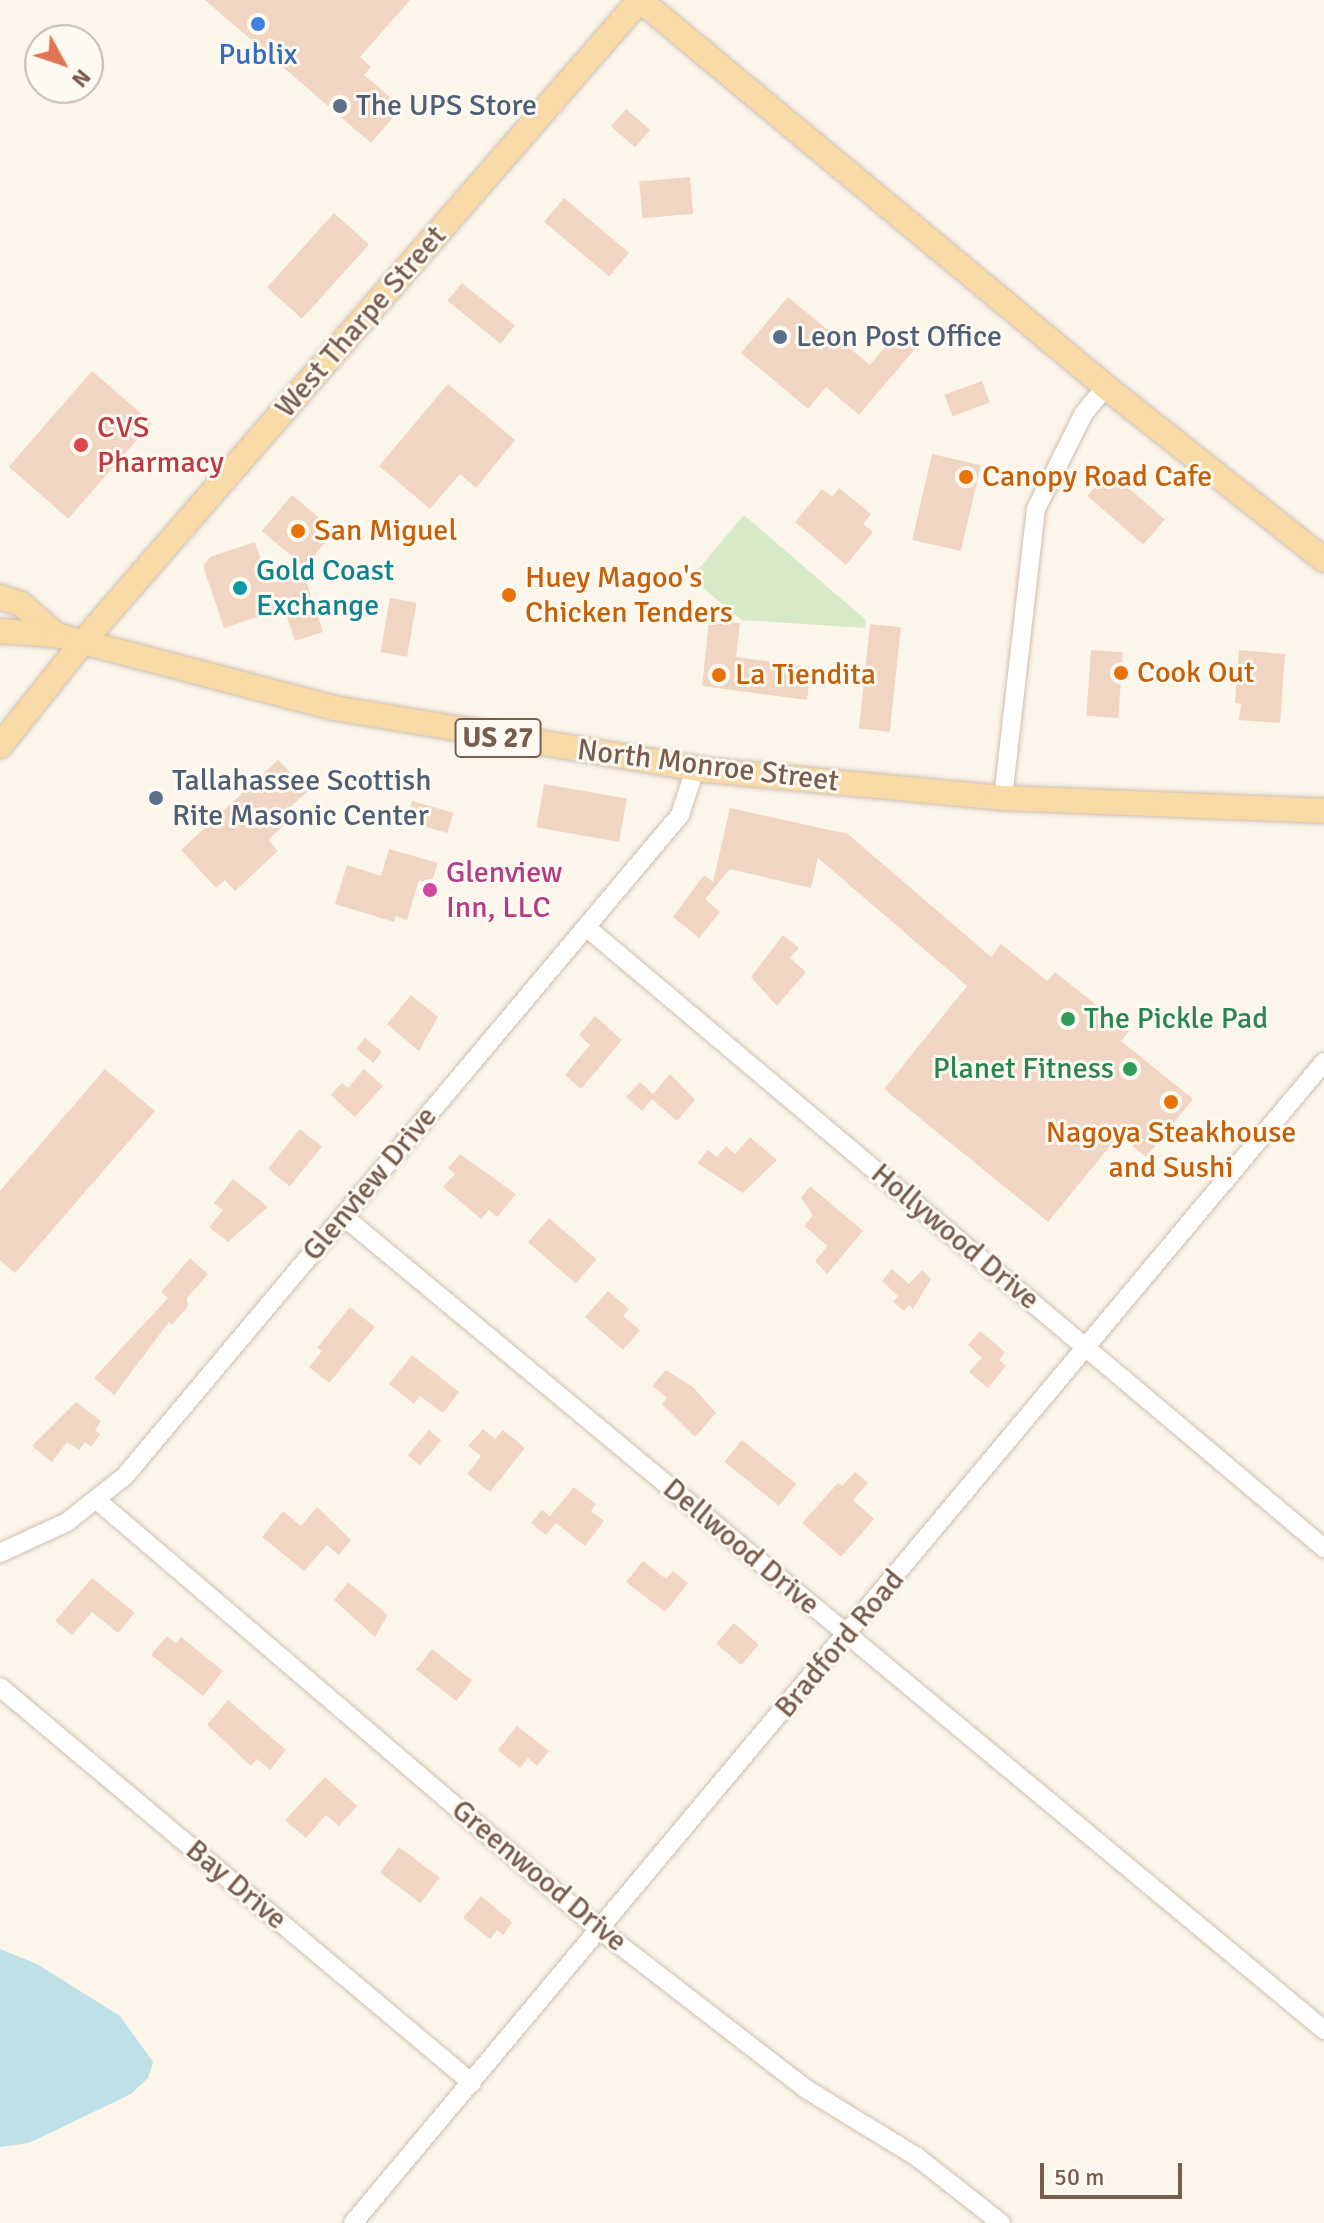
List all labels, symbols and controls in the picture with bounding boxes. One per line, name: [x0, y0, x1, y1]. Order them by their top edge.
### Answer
marker: Publix: [249, 15, 267, 33]
north arrow: [24, 24, 104, 104]
place label: Publix: [218, 37, 298, 73]
text: N: [66, 64, 96, 93]
place label: The UPS Store: [356, 88, 537, 124]
marker: The UPS Store: [331, 97, 349, 115]
street label: West Tharpe Street: [268, 219, 454, 425]
place label: Leon Post Office: [796, 319, 1002, 355]
marker: Leon Post Office: [771, 328, 789, 346]
place label: CVS Pharmacy: [97, 410, 224, 480]
marker: CVS Pharmacy: [72, 436, 90, 454]
place label: Canopy Road Cafe: [982, 459, 1212, 495]
marker: Canopy Road Cafe: [957, 468, 975, 486]
place label: San Miguel: [314, 513, 457, 549]
marker: San Miguel: [289, 522, 307, 540]
place label: Gold Coast Exchange: [256, 553, 394, 624]
place label: Huey Magoo's Chicken Tenders: [525, 560, 733, 630]
marker: Gold Coast Exchange: [231, 579, 249, 597]
marker: Huey Magoo's Chicken Tenders: [500, 586, 518, 604]
place label: Cook Out: [1137, 655, 1254, 691]
place label: La Tiendita: [735, 657, 876, 693]
marker: Cook Out: [1112, 664, 1130, 682]
marker: La Tiendita: [710, 666, 728, 684]
road number: US 27: [454, 714, 542, 762]
street label: North Monroe Street: [575, 732, 841, 800]
place label: Tallahassee Scottish Rite Masonic Center: [172, 763, 432, 834]
marker: Tallahassee Scottish Rite Masonic Center: [147, 789, 165, 807]
place label: Glenview Inn, LLC: [446, 855, 562, 926]
marker: Glenview Inn, LLC: [421, 881, 439, 899]
place label: The Pickle Pad: [1084, 1001, 1268, 1037]
marker: The Pickle Pad: [1059, 1010, 1077, 1028]
place label: Planet Fitness: [933, 1051, 1114, 1087]
marker: Planet Fitness: [1121, 1060, 1139, 1078]
marker: Nagoya Steakhouse and Sushi: [1162, 1093, 1180, 1111]
street label: Glenview Drive: [295, 1100, 445, 1268]
place label: Nagoya Steakhouse and Sushi: [1046, 1115, 1296, 1186]
street label: Hollywood Drive: [863, 1156, 1047, 1318]
street label: Dellwood Drive: [655, 1471, 827, 1623]
street label: Bradford Road: [768, 1563, 912, 1725]
street label: Greenwood Drive: [444, 1792, 634, 1960]
street label: Bay Drive: [178, 1832, 294, 1938]
scale bar: [1044, 2147, 1186, 2197]
text: 50 m: [1054, 2162, 1104, 2192]

